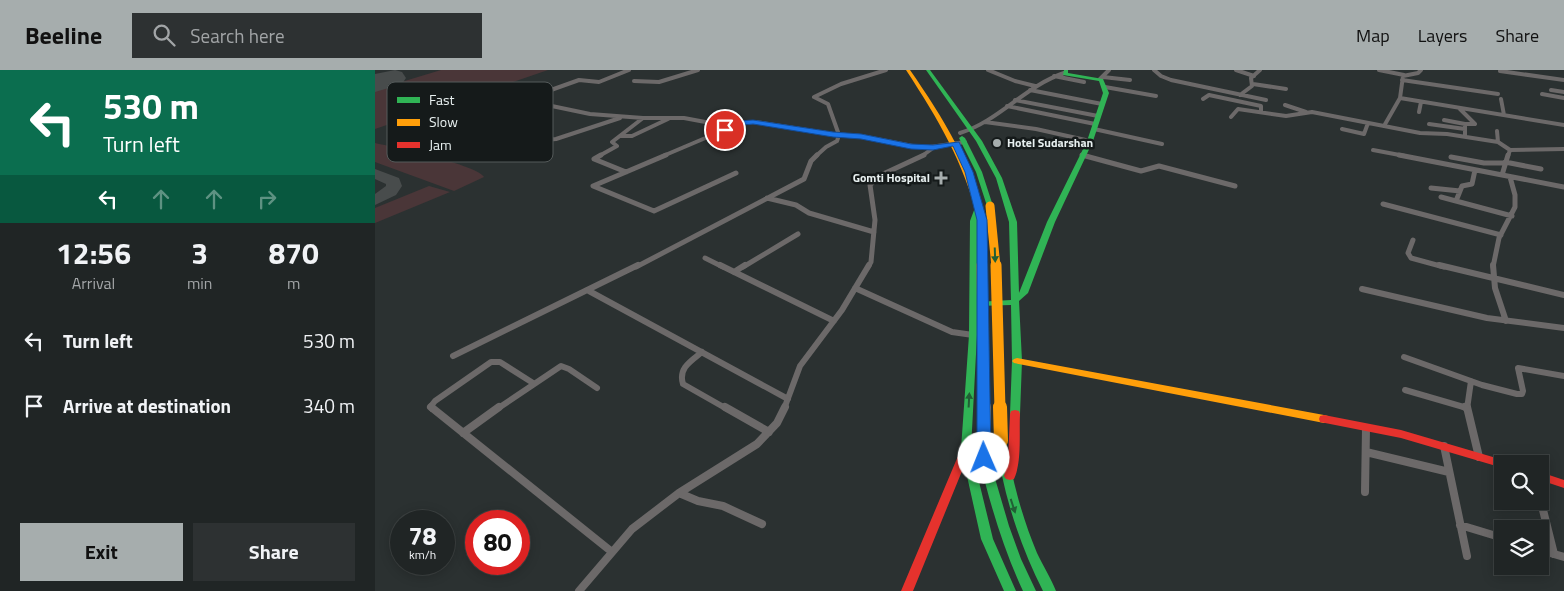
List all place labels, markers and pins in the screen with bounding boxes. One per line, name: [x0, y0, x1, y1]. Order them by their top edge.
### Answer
pin: [704, 109, 746, 151]
place label: Hotel Sudarshan: [1007, 133, 1093, 152]
marker: Hotel Sudarshan: [991, 137, 1003, 149]
place label: Gomti Hospital: [853, 168, 930, 187]
marker: Gomti Hospital: [934, 171, 948, 185]

